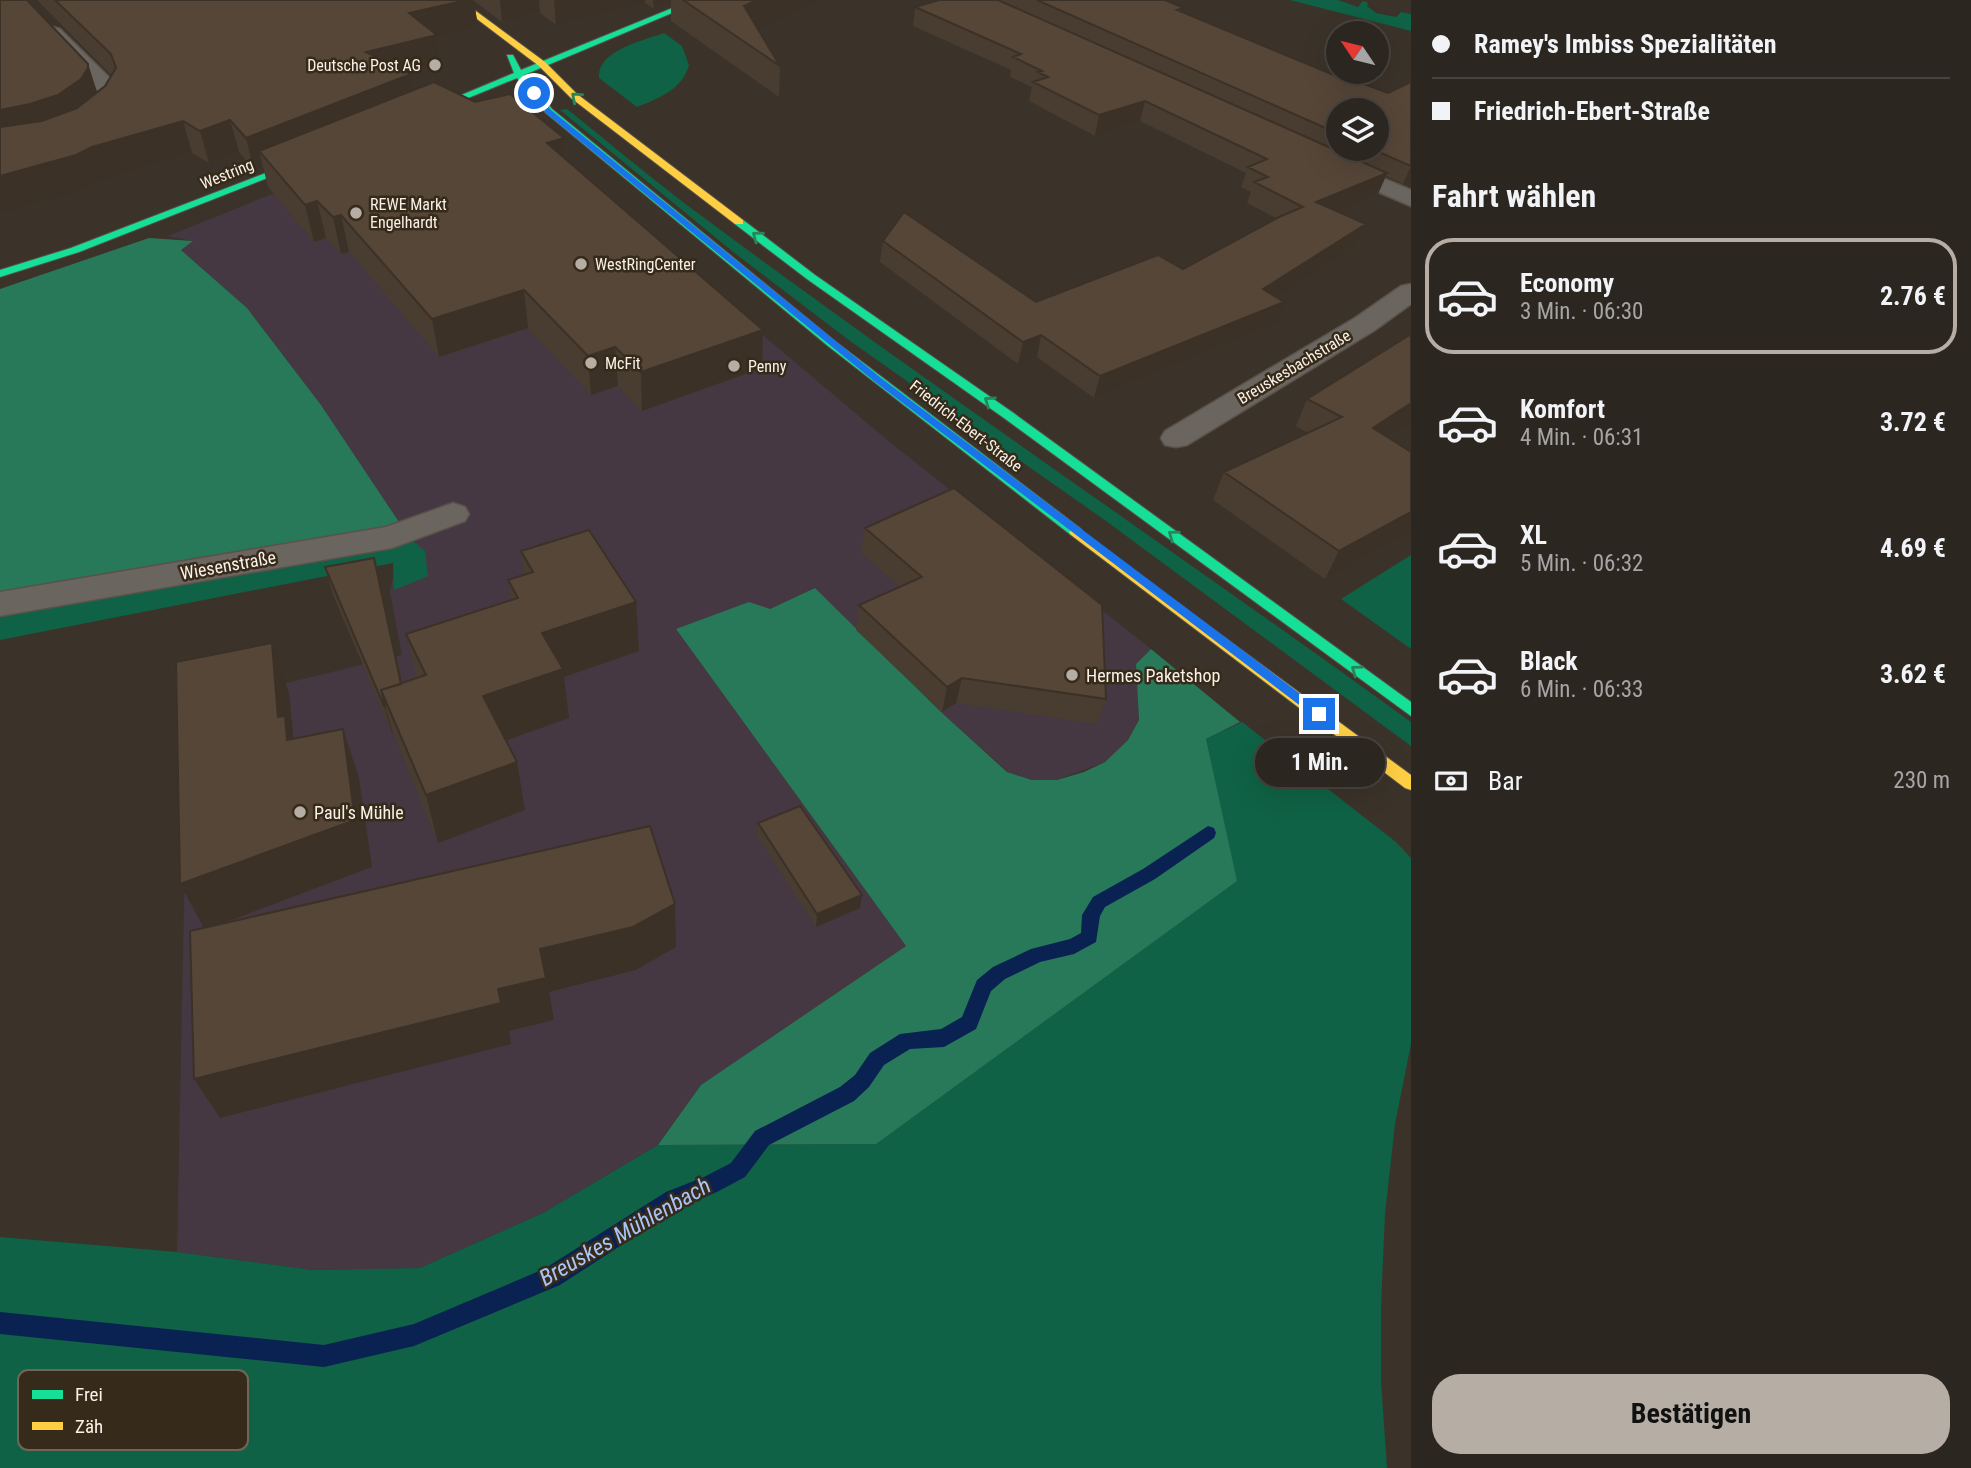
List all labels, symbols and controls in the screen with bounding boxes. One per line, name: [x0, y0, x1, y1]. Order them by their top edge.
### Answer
north arrow: [1326, 21, 1390, 84]
map controls: [1326, 21, 1389, 161]
text: Ramey's Imbiss Spezialitäten: [1474, 29, 1777, 59]
place label: Deutsche Post AG: [307, 56, 421, 75]
marker: Deutsche Post AG: [427, 57, 443, 73]
route start: [518, 77, 550, 109]
one-way arrow: [572, 93, 585, 105]
text: Friedrich-Ebert-Straße: [1474, 96, 1710, 126]
button: layers: [1326, 98, 1389, 161]
street label: Westring: [198, 155, 256, 193]
text: Fahrt wählen: [1432, 177, 1596, 215]
place label: REWE Markt Engelhardt: [370, 195, 447, 232]
marker: REWE Markt Engelhardt: [348, 205, 364, 221]
one-way arrow: [752, 232, 764, 245]
place label: WestRingCenter: [595, 255, 696, 274]
marker: WestRingCenter: [573, 256, 589, 272]
icon: car: [1436, 265, 1499, 328]
text: Economy: [1520, 268, 1614, 298]
text: 2.76 €: [1880, 281, 1946, 311]
text: 3 Min. · 06:30: [1520, 298, 1643, 325]
street label: Breuskesbachstraße: [1234, 326, 1354, 408]
place label: McFit: [605, 354, 641, 373]
marker: McFit: [583, 355, 599, 371]
place label: Penny: [748, 357, 787, 376]
marker: Penny: [726, 358, 742, 374]
street label: Friedrich-Ebert-Straße: [906, 376, 1026, 476]
icon: car: [1436, 391, 1499, 454]
text: Komfort: [1520, 394, 1605, 424]
one-way arrow: [984, 397, 997, 409]
text: 3.72 €: [1880, 407, 1946, 437]
text: 4 Min. · 06:31: [1520, 424, 1643, 451]
icon: car: [1436, 517, 1499, 580]
text: XL: [1520, 520, 1547, 550]
one-way arrow: [1168, 531, 1181, 543]
text: 4.69 €: [1880, 533, 1946, 563]
street label: Wiesenstraße: [179, 546, 277, 584]
text: 5 Min. · 06:32: [1520, 550, 1643, 577]
icon: car: [1436, 643, 1499, 706]
text: Black: [1520, 646, 1578, 676]
text: 3.62 €: [1880, 659, 1946, 689]
place label: Hermes Paketshop: [1086, 665, 1221, 686]
one-way arrow: [1351, 666, 1364, 678]
marker: Hermes Paketshop: [1064, 667, 1080, 683]
text: 6 Min. · 06:33: [1520, 676, 1643, 703]
route end: [1303, 698, 1335, 730]
callout: 1 Min.: [1254, 738, 1384, 788]
text: 1 Min.: [1291, 749, 1349, 776]
icon: cash: [1432, 762, 1470, 800]
text: Bar: [1488, 766, 1523, 796]
text: 230 m: [1893, 767, 1950, 794]
place label: Paul's Mühle: [314, 802, 404, 823]
marker: Paul's Mühle: [292, 804, 308, 820]
water label: Breuskes Mühlenbach: [534, 1172, 716, 1292]
legend: [18, 1370, 248, 1450]
button: Bestätigen: [1432, 1374, 1950, 1454]
text: Frei: [75, 1383, 103, 1406]
text: Zäh: [75, 1415, 103, 1438]

